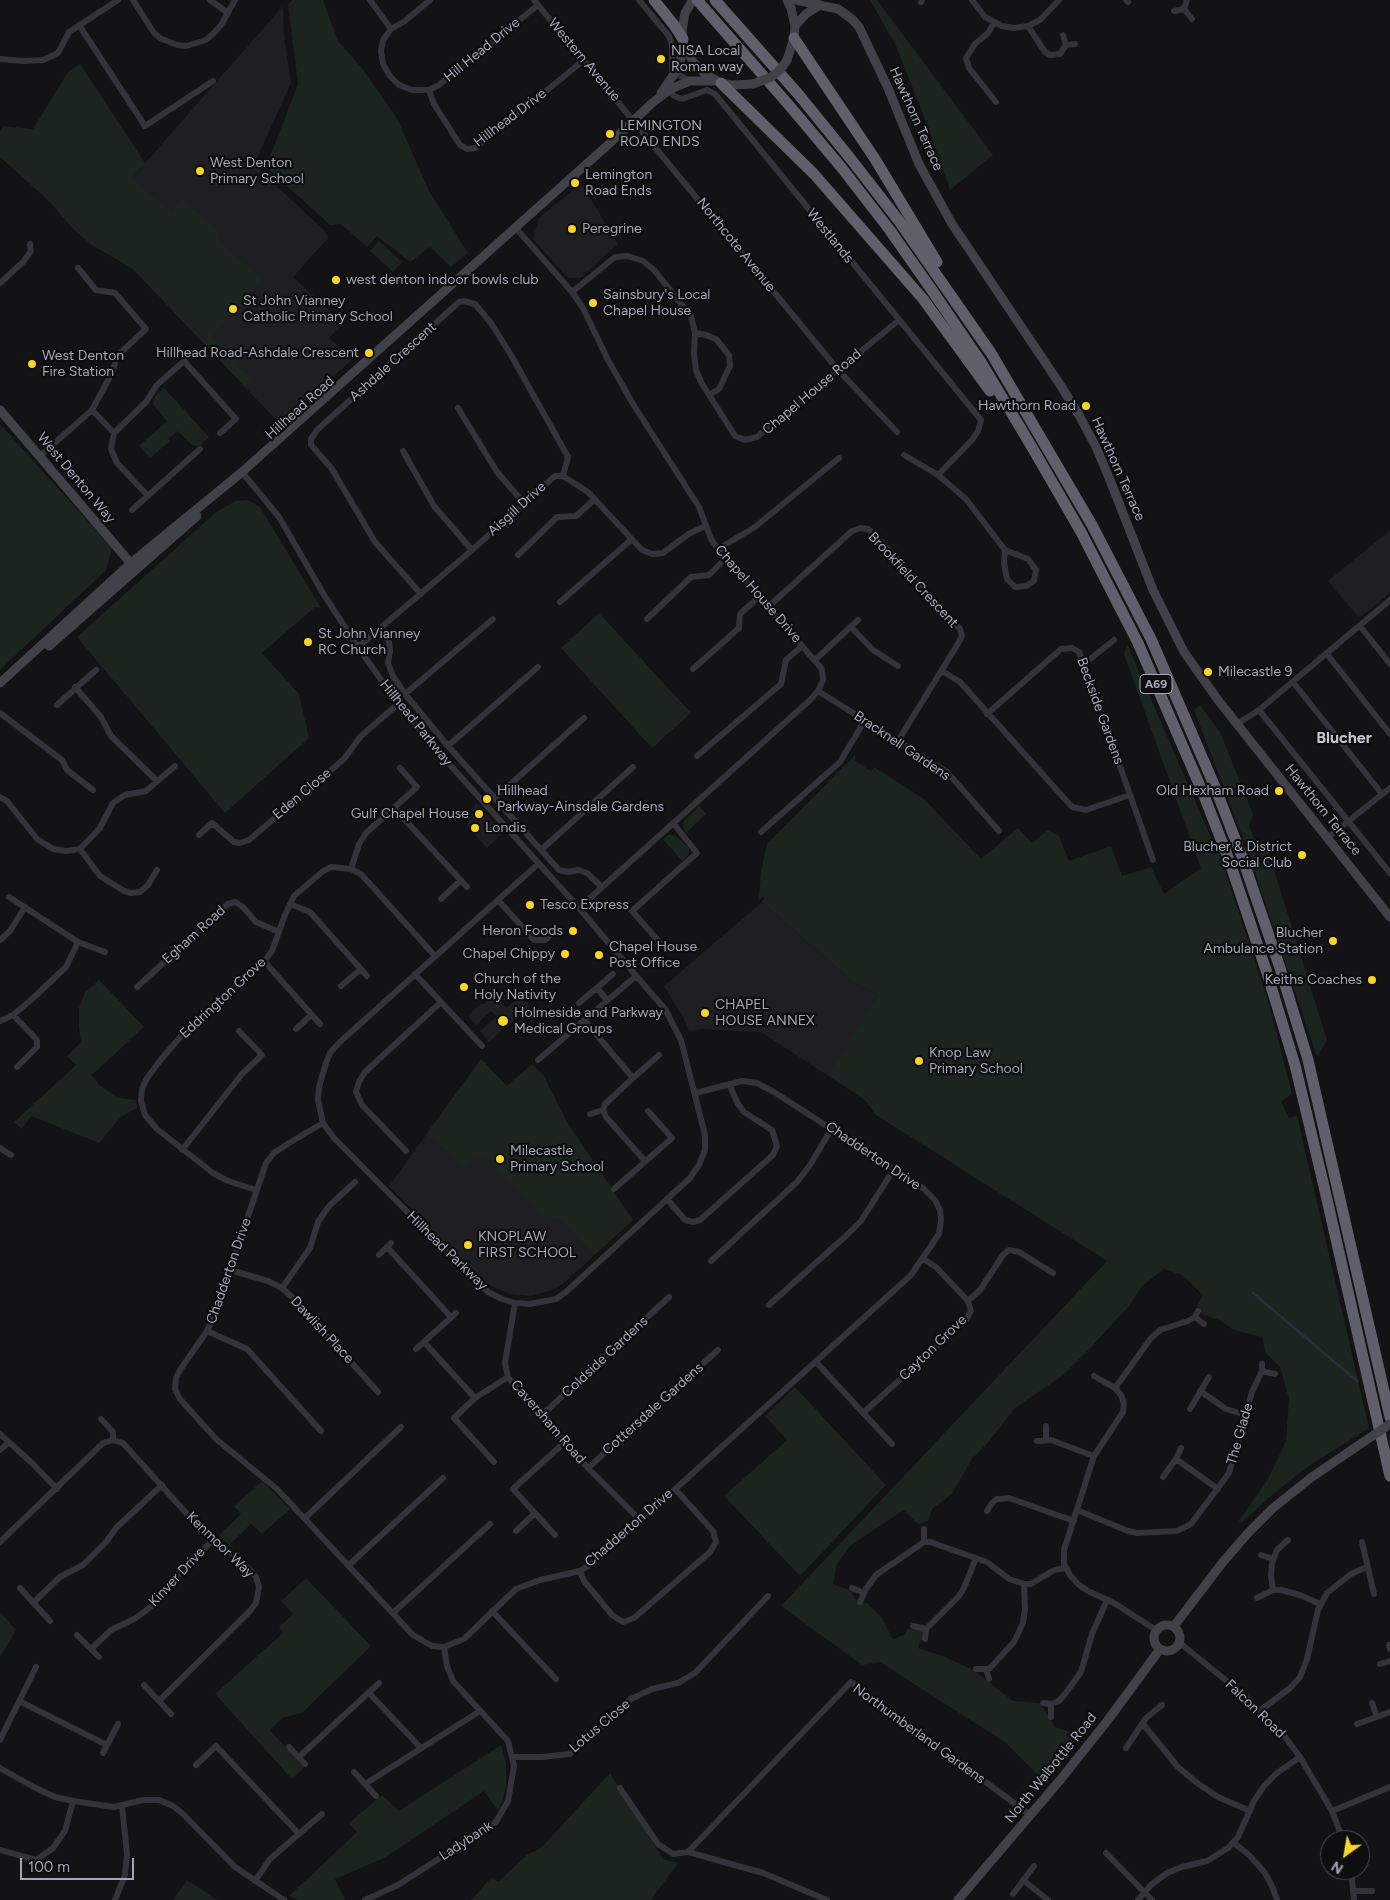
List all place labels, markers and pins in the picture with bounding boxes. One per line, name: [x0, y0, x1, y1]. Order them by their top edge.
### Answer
place label: NISA Local Roman way: [671, 43, 743, 75]
marker: NISA Local Roman way: [655, 53, 667, 65]
place label: LEMINGTON ROAD ENDS: [620, 118, 702, 150]
marker: LEMINGTON ROAD ENDS: [604, 128, 616, 140]
place label: West Denton Primary School: [210, 155, 304, 188]
marker: West Denton Primary School: [194, 165, 206, 177]
place label: Lemington Road Ends: [585, 167, 652, 200]
marker: Lemington Road Ends: [569, 177, 581, 189]
place label: Peregrine: [582, 221, 642, 237]
marker: Peregrine: [566, 223, 578, 235]
place label: west denton indoor bowls club: [346, 272, 539, 288]
marker: west denton indoor bowls club: [330, 274, 342, 286]
place label: Sainsbury's Local Chapel House: [603, 287, 710, 320]
place label: St John Vianney Catholic Primary School: [243, 293, 393, 326]
marker: Sainsbury's Local Chapel House: [587, 297, 599, 309]
marker: St John Vianney Catholic Primary School: [227, 303, 239, 315]
place label: Hillhead Road-Ashdale Crescent: [156, 345, 359, 361]
marker: Hillhead Road-Ashdale Crescent: [363, 347, 375, 359]
place label: West Denton Fire Station: [42, 348, 124, 381]
marker: West Denton Fire Station: [26, 358, 38, 370]
place label: Hawthorn Road: [978, 398, 1076, 414]
marker: Hawthorn Road: [1080, 400, 1092, 412]
place label: St John Vianney RC Church: [318, 626, 420, 658]
marker: St John Vianney RC Church: [302, 636, 314, 648]
place label: Milecastle 9: [1218, 664, 1292, 680]
marker: Milecastle 9: [1202, 666, 1214, 678]
place label: Hillhead Parkway-Ainsdale Gardens: [497, 783, 664, 816]
place label: Old Hexham Road: [1156, 783, 1269, 799]
marker: Old Hexham Road: [1273, 785, 1285, 797]
marker: Hillhead Parkway-Ainsdale Gardens: [481, 793, 493, 805]
place label: Gulf Chapel House: [351, 806, 469, 822]
marker: Gulf Chapel House: [473, 808, 485, 820]
place label: Londis: [485, 820, 526, 836]
marker: Londis: [469, 822, 481, 834]
place label: Blucher & District Social Club: [1183, 839, 1292, 872]
marker: Blucher & District Social Club: [1296, 849, 1308, 861]
place label: Tesco Express: [540, 897, 629, 913]
marker: Tesco Express: [524, 899, 536, 911]
place label: Heron Foods: [482, 923, 563, 939]
marker: Heron Foods: [567, 925, 579, 937]
place label: Blucher Ambulance Station: [1203, 925, 1323, 958]
marker: Blucher Ambulance Station: [1327, 935, 1339, 947]
place label: Chapel House Post Office: [609, 939, 697, 972]
place label: Chapel Chippy: [463, 946, 555, 962]
marker: Chapel Chippy: [559, 948, 571, 960]
marker: Chapel House Post Office: [593, 949, 605, 961]
place label: Church of the Holy Nativity: [474, 971, 561, 1004]
place label: Keiths Coaches: [1265, 972, 1362, 988]
marker: Keiths Coaches: [1366, 974, 1378, 986]
marker: Church of the Holy Nativity: [458, 981, 470, 993]
place label: CHAPEL HOUSE ANNEX: [715, 997, 815, 1030]
place label: Holmeside and Parkway Medical Groups: [514, 1005, 663, 1038]
marker: CHAPEL HOUSE ANNEX: [699, 1007, 711, 1019]
marker: Holmeside and Parkway Medical Groups: [496, 1014, 510, 1028]
place label: Knop Law Primary School: [929, 1045, 1023, 1078]
marker: Knop Law Primary School: [913, 1055, 925, 1067]
place label: Milecastle Primary School: [510, 1143, 604, 1176]
marker: Milecastle Primary School: [494, 1153, 506, 1165]
place label: KNOPLAW FIRST SCHOOL: [478, 1229, 576, 1262]
marker: KNOPLAW FIRST SCHOOL: [462, 1239, 474, 1251]

